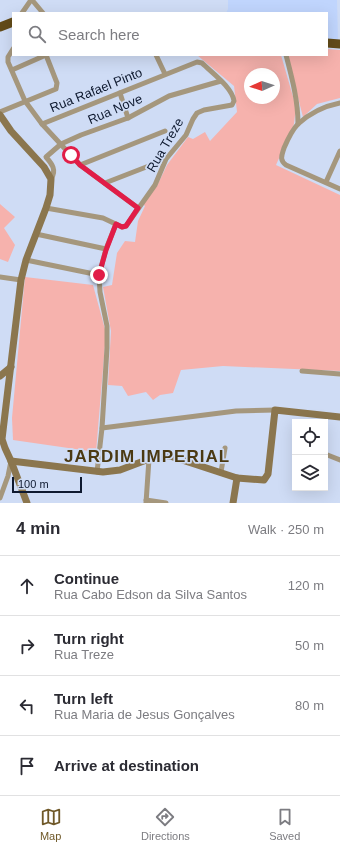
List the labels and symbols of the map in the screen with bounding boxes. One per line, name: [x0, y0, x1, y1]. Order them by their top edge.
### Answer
street label: Rua Rafael Pinto: [48, 65, 144, 115]
north arrow: [244, 68, 280, 104]
street label: Rua Nove: [85, 91, 145, 127]
street label: Rua Treze: [144, 115, 186, 175]
route start: [62, 146, 80, 164]
route end: [90, 266, 108, 284]
district label: JARDIM IMPERIAL: [64, 447, 230, 466]
scale bar: [12, 475, 82, 494]

